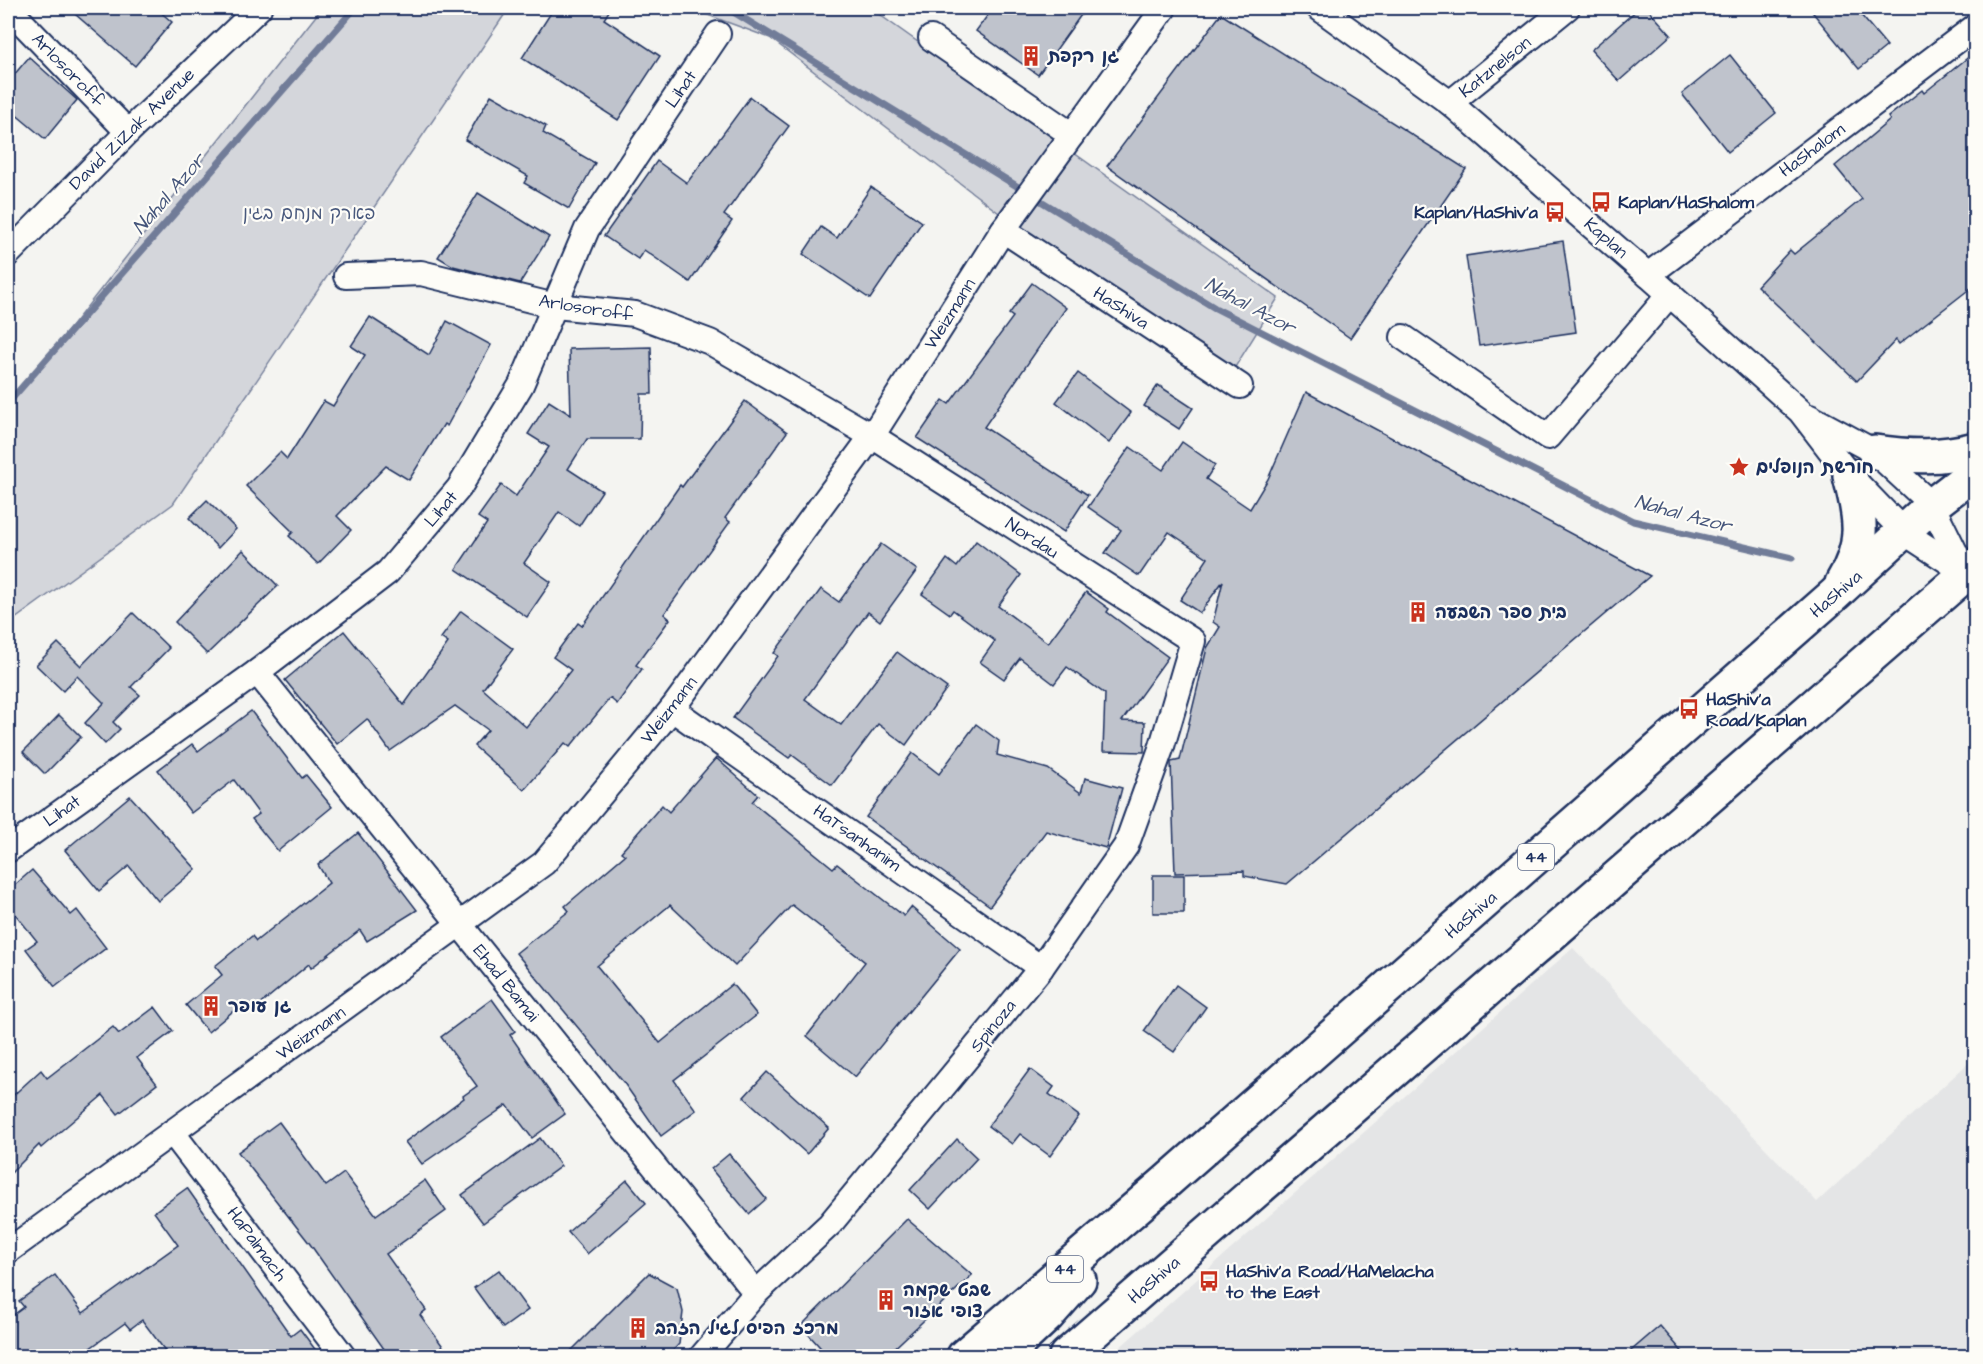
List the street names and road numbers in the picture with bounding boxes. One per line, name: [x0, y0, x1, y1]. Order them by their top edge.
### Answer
street label: Arlosoroff: [26, 27, 110, 113]
street label: Katznelson: [1454, 30, 1536, 104]
street label: David ZiZak Avenue: [64, 62, 201, 196]
street label: Lihat: [659, 65, 703, 113]
street label: HaShalom: [1774, 117, 1850, 183]
street label: Kaplan: [1579, 212, 1633, 264]
street label: Weizmann: [918, 274, 982, 354]
street label: HaShiva: [1088, 281, 1154, 335]
street label: Arlosoroff: [537, 288, 635, 328]
street label: Lihat: [418, 485, 464, 533]
street label: Nordau: [1001, 511, 1063, 565]
street label: HaShiva: [1804, 564, 1868, 624]
street label: Weizmann: [635, 671, 703, 749]
street label: Lihat: [38, 789, 86, 833]
street label: HaTsanhanim: [808, 798, 906, 878]
road number: 44: [1518, 844, 1554, 870]
street label: HaShiva: [1439, 885, 1503, 945]
street label: Ehad Bamai: [467, 939, 545, 1027]
street label: Spinoza: [964, 994, 1022, 1058]
street label: Weizmann: [271, 1000, 351, 1066]
street label: HaPalmach: [221, 1202, 293, 1286]
street label: HaShiva: [1122, 1250, 1186, 1310]
road number: 44: [1047, 1256, 1083, 1282]

